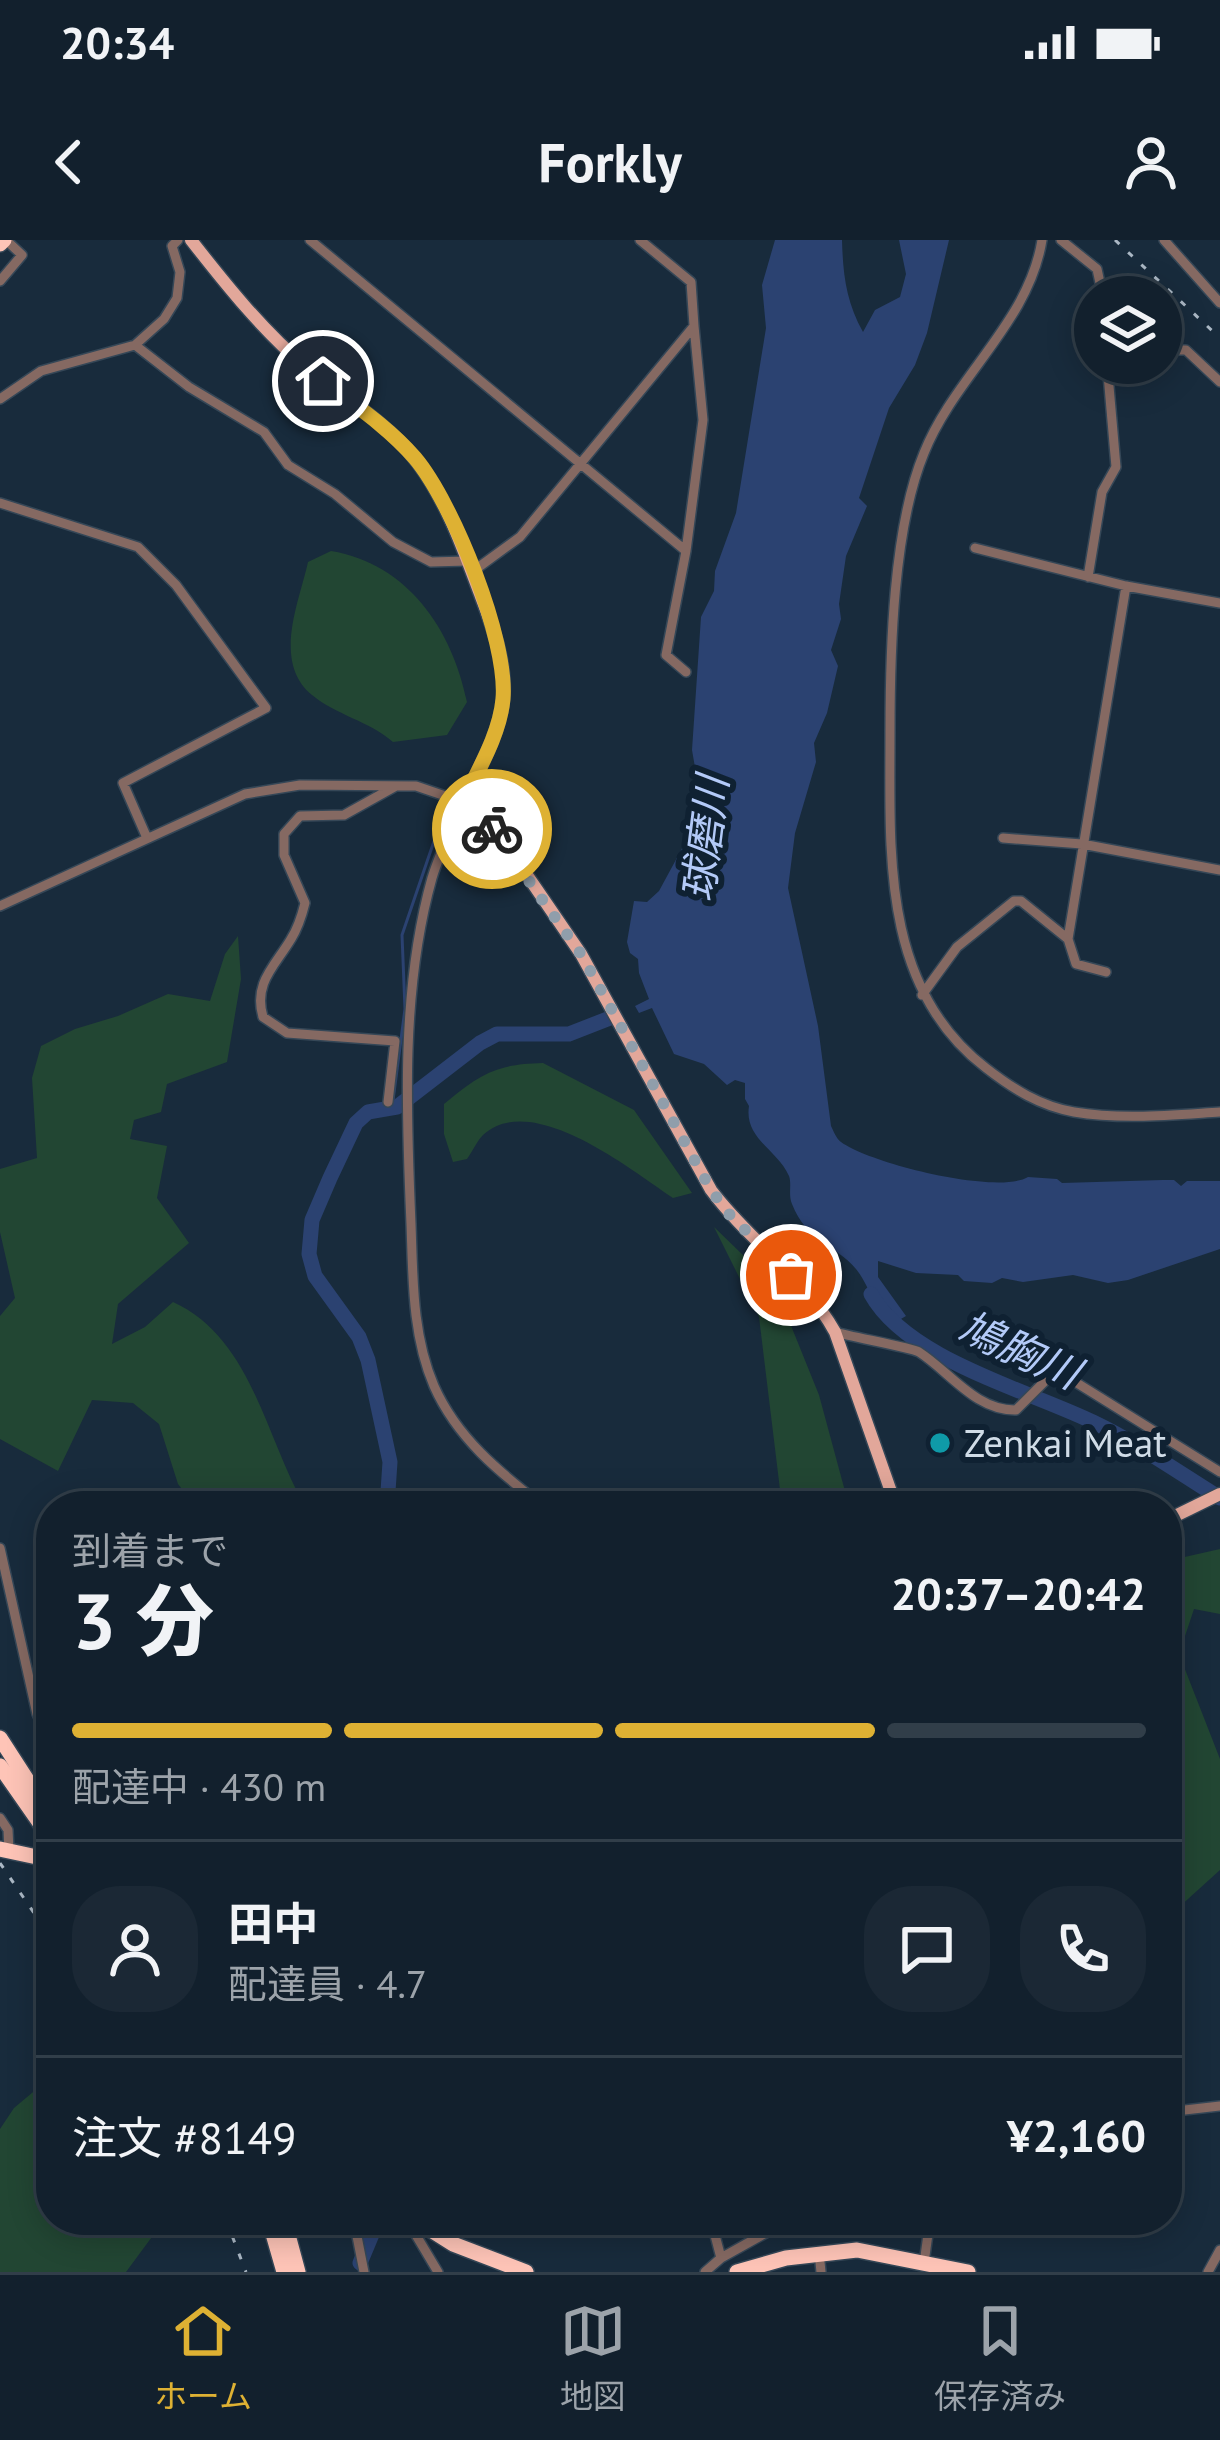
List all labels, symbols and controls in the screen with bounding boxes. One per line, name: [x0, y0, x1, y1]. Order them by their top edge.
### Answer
text: 20:34: [60, 13, 174, 71]
text: Forkly: [538, 127, 682, 197]
icon: back: [36, 129, 102, 195]
icon: person: [1118, 129, 1184, 195]
map controls: [1074, 276, 1182, 384]
button: layers: [1074, 276, 1182, 384]
pin: [272, 330, 374, 432]
icon: home: [290, 348, 356, 414]
courier: [432, 769, 552, 889]
water label: 球磨川: [670, 769, 740, 905]
icon: bike: [459, 796, 525, 862]
pin: [740, 1224, 842, 1326]
icon: bag: [758, 1242, 824, 1308]
water label: 鳩胸川: [951, 1299, 1093, 1402]
place label: Zenkai Meat: [964, 1417, 1167, 1468]
marker: Zenkai Meat: [927, 1430, 953, 1456]
text: 到着まで: [72, 1525, 228, 1576]
text: 20:37–20:42: [891, 1564, 1146, 1622]
text: 3 分: [72, 1570, 214, 1671]
text: 配達中 · 430 m: [72, 1761, 326, 1812]
button: person: [72, 1886, 198, 2012]
button: chat: [864, 1886, 990, 2012]
button: phone: [1020, 1886, 1146, 2012]
text: 田中: [228, 1894, 318, 1952]
text: 配達員 · 4.7: [228, 1958, 427, 2009]
text: ¥2,160: [1007, 2106, 1146, 2164]
text: 注文 #8149: [72, 2108, 297, 2166]
tab: ホーム: [154, 2298, 252, 2418]
tab: 地図: [560, 2298, 626, 2418]
tab: 保存済み: [934, 2298, 1066, 2418]

